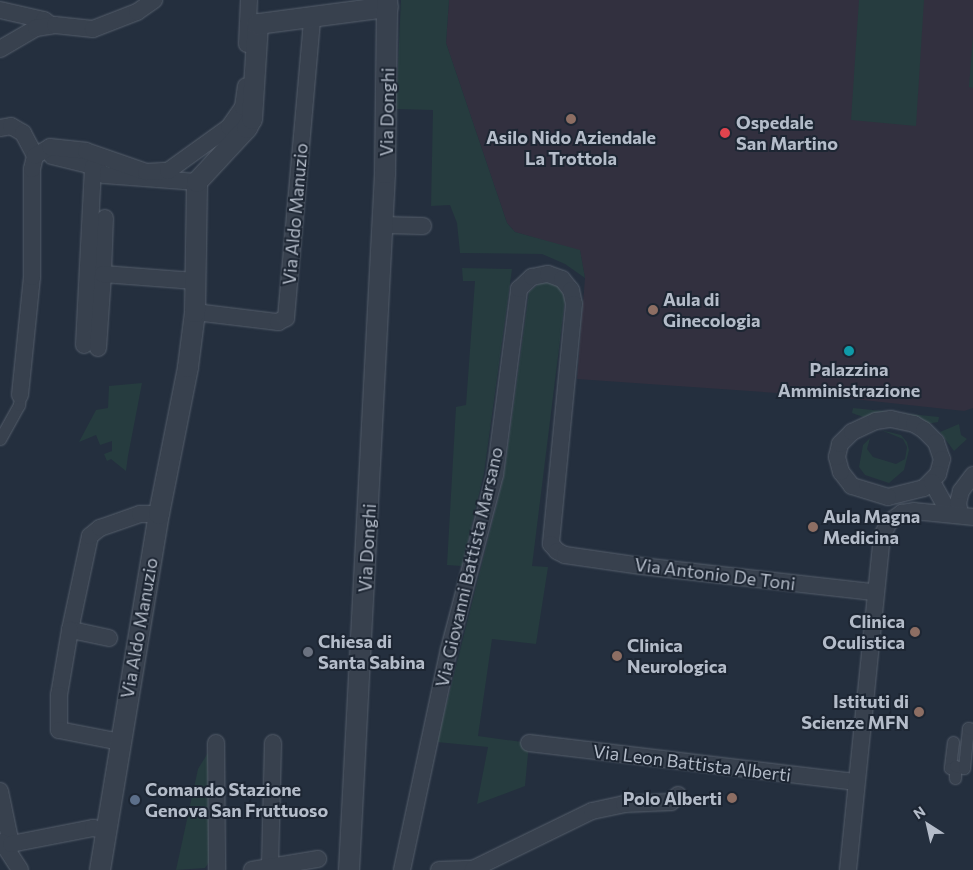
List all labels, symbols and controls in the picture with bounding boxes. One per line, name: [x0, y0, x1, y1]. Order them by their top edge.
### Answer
street label: Via Donghi: [375, 67, 399, 157]
place label: Ospedale San Martino: [736, 112, 838, 154]
marker: Asilo Nido Aziendale La Trottola: [565, 113, 577, 125]
marker: Ospedale San Martino: [718, 126, 732, 140]
place label: Asilo Nido Aziendale La Trottola: [486, 127, 656, 170]
street label: Via Aldo Manuzio: [278, 142, 312, 286]
place label: Aula di Ginecologia: [663, 289, 761, 332]
marker: Aula di Ginecologia: [647, 304, 659, 316]
marker: Palazzina Amministrazione: [843, 345, 855, 357]
place label: Palazzina Amministrazione: [778, 359, 920, 402]
street label: Via Giovanni Battista Marsano: [431, 445, 507, 689]
street label: Via Donghi: [354, 503, 380, 593]
place label: Aula Magna Medicina: [823, 506, 920, 548]
marker: Aula Magna Medicina: [807, 521, 819, 533]
street label: Via Antonio De Toni: [633, 553, 797, 595]
street label: Via Aldo Manuzio: [116, 556, 162, 700]
place label: Clinica Oculistica: [822, 611, 905, 654]
marker: Clinica Oculistica: [909, 626, 921, 638]
place label: Chiesa di Santa Sabina: [318, 631, 425, 674]
place label: Clinica Neurologica: [627, 635, 727, 678]
marker: Chiesa di Santa Sabina: [302, 646, 314, 658]
marker: Clinica Neurologica: [611, 650, 623, 662]
place label: Istituti di Scienze MFN: [801, 691, 909, 734]
marker: Istituti di Scienze MFN: [913, 706, 925, 718]
street label: Via Leon Battista Alberti: [592, 740, 792, 786]
place label: Comando Stazione Genova San Fruttuoso: [145, 779, 328, 822]
place label: Polo Alberti: [623, 787, 722, 809]
marker: Polo Alberti: [726, 792, 738, 804]
marker: Comando Stazione Genova San Fruttuoso: [129, 794, 141, 806]
north arrow: [903, 800, 953, 850]
text: N: [910, 802, 928, 822]

